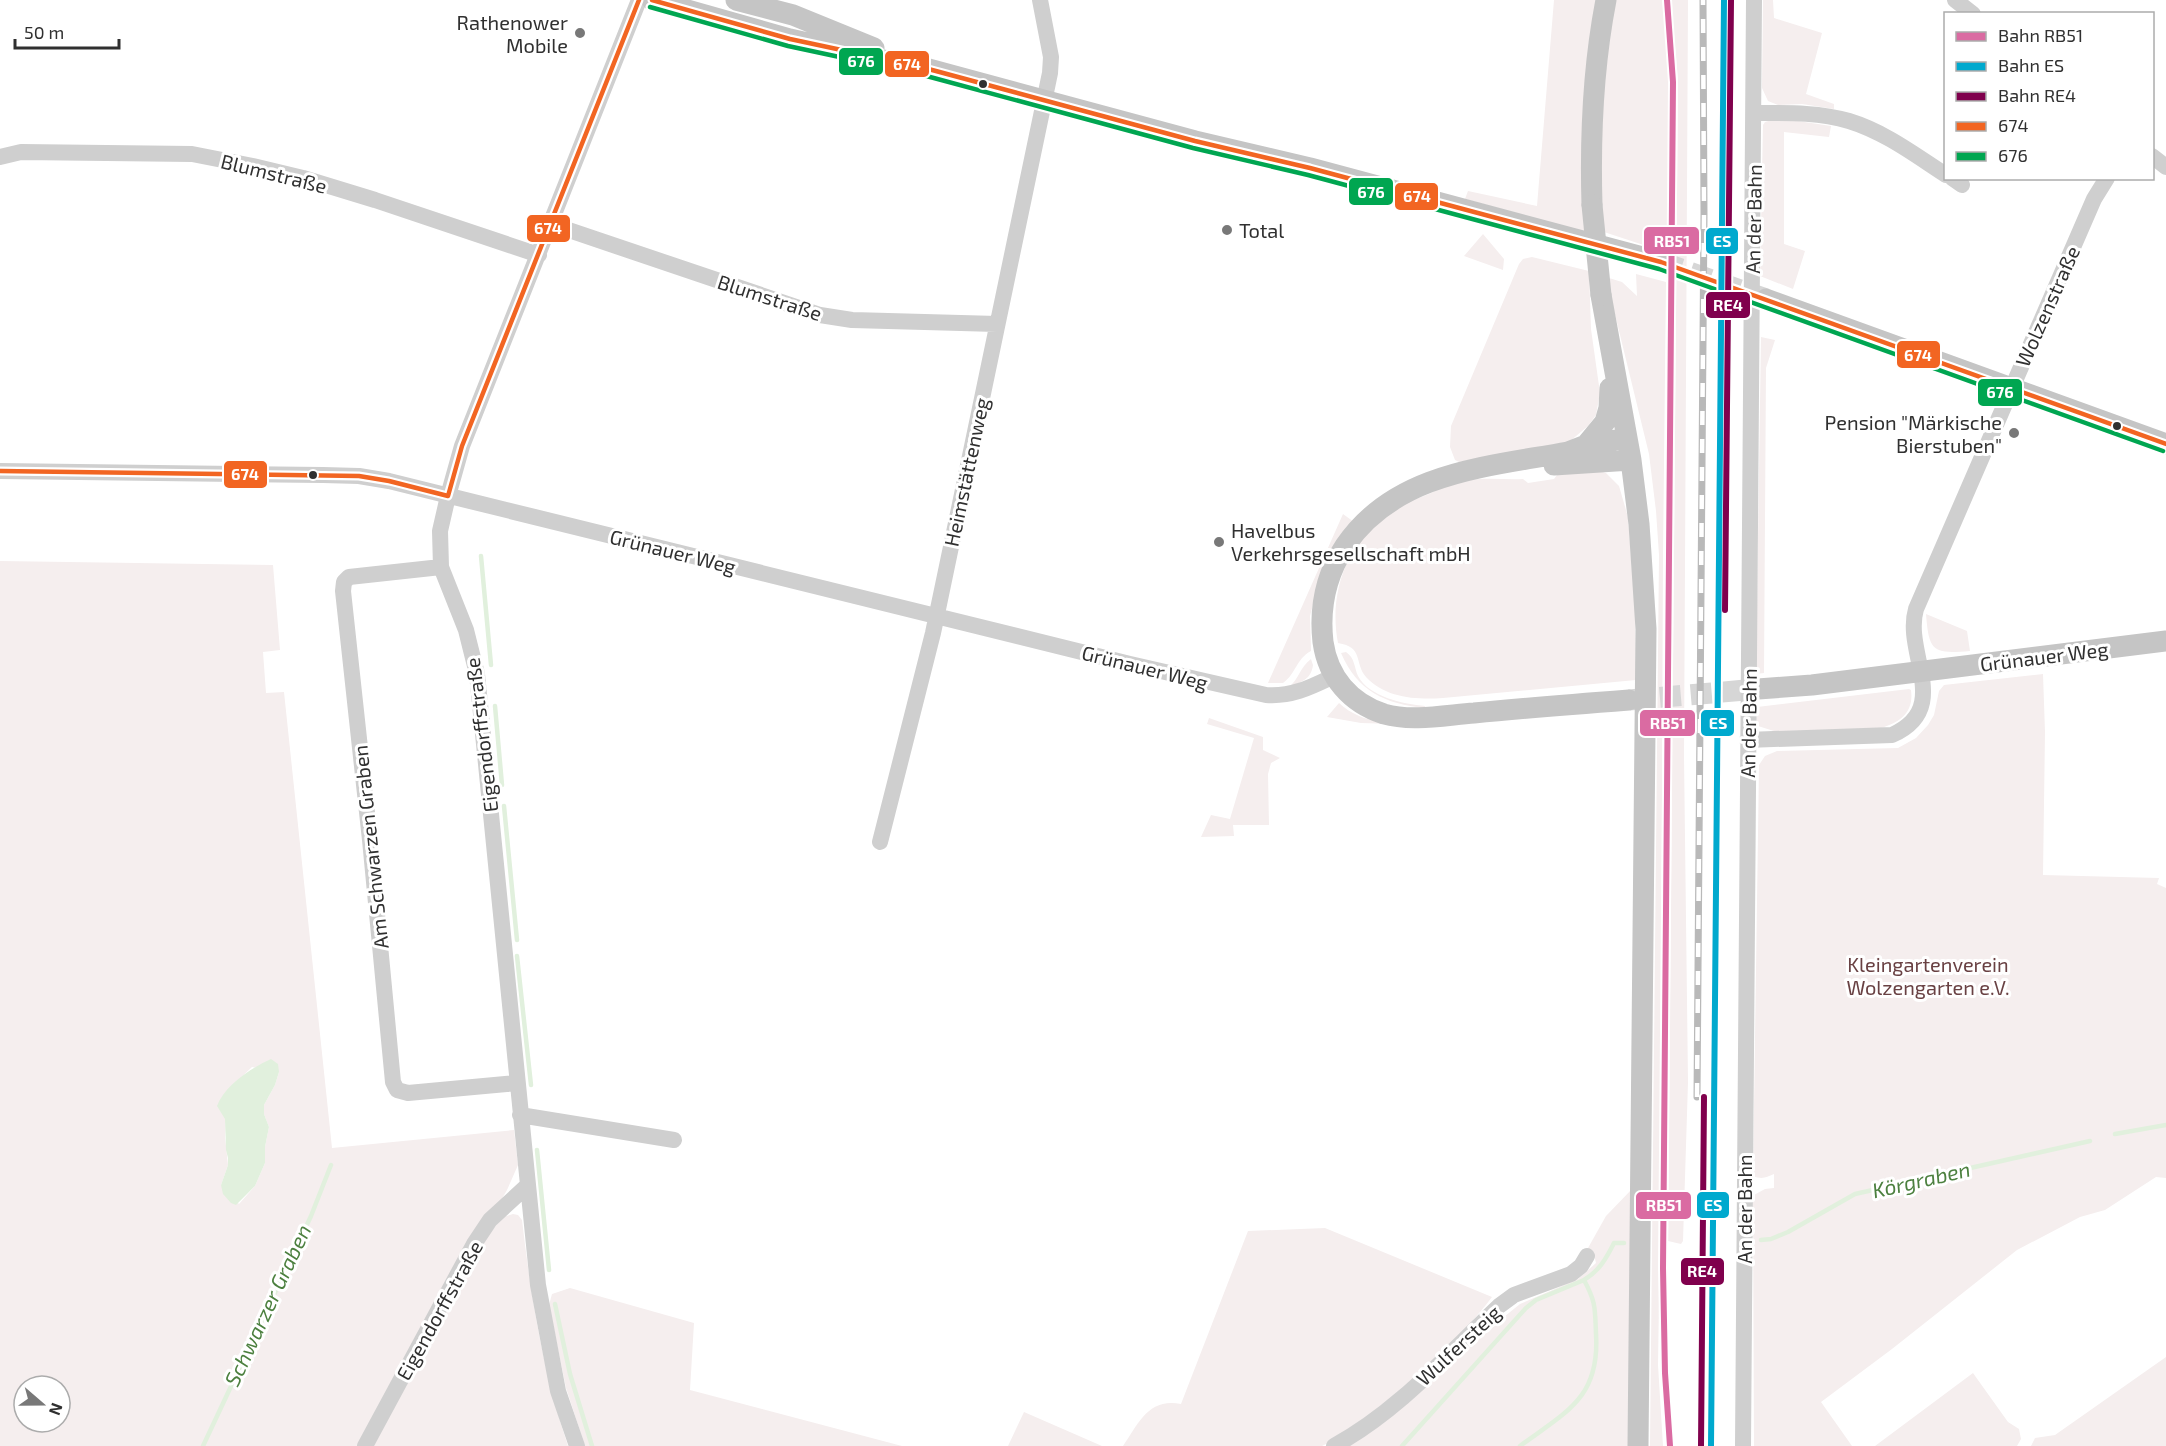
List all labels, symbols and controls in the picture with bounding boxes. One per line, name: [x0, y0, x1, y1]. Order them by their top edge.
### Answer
place label: Rathenower Mobile: [457, 10, 568, 57]
scale bar: [15, 12, 118, 50]
legend: [1944, 12, 2154, 180]
text: 50 m: [24, 21, 64, 43]
text: Bahn RB51: [1998, 24, 2083, 46]
marker: Rathenower Mobile: [573, 26, 587, 40]
line badge: 676: [838, 47, 884, 76]
line badge: 674: [884, 50, 930, 78]
text: 676: [847, 51, 875, 70]
text: 674: [893, 54, 921, 73]
text: Bahn ES: [1998, 54, 2064, 76]
unlabelled marker: [977, 78, 989, 90]
text: Bahn RE4: [1998, 84, 2076, 106]
text: 674: [1998, 114, 2029, 136]
text: 676: [1998, 144, 2028, 166]
street label: Blumstraße: [219, 148, 329, 198]
street label: An der Bahn: [1740, 164, 1766, 274]
line badge: 676: [1348, 177, 1394, 206]
text: 676: [1357, 182, 1385, 201]
line badge: 674: [1394, 182, 1439, 211]
text: 674: [1403, 186, 1431, 205]
line badge: 674: [526, 214, 571, 243]
text: 674: [534, 218, 562, 237]
place label: Total: [1239, 218, 1284, 242]
marker: Total: [1220, 223, 1234, 237]
line badge: RB51: [1643, 226, 1700, 255]
line badge: ES: [1705, 227, 1739, 255]
text: RB51: [1654, 231, 1690, 250]
text: ES: [1713, 231, 1731, 250]
street label: Wolzenstraße: [2010, 242, 2084, 370]
street label: Blumstraße: [715, 269, 825, 325]
line badge: RE4: [1705, 291, 1751, 319]
text: RE4: [1713, 295, 1743, 314]
line badge: 674: [1896, 340, 1941, 369]
text: 674: [1904, 345, 1932, 364]
line badge: 676: [1977, 378, 2023, 407]
text: 676: [1986, 382, 2014, 401]
street label: Heimstättenweg: [939, 396, 993, 548]
place label: Pension "Märkische Bierstuben": [1825, 410, 2002, 457]
unlabelled marker: [2111, 420, 2123, 432]
marker: Pension "Märkische Bierstuben": [2007, 426, 2021, 440]
line badge: 674: [223, 460, 268, 489]
text: 674: [231, 464, 259, 483]
unlabelled marker: [307, 469, 319, 481]
place label: Havelbus Verkehrsgesellschaft mbH: [1231, 518, 1471, 565]
street label: Grünauer Weg: [607, 524, 739, 578]
marker: Havelbus Verkehrsgesellschaft mbH: [1212, 535, 1226, 549]
street label: Grünauer Weg: [1979, 636, 2109, 676]
street label: Grünauer Weg: [1079, 640, 1211, 694]
street label: Eigendorffstraße: [460, 656, 502, 814]
street label: An der Bahn: [1735, 668, 1761, 778]
line badge: RB51: [1639, 709, 1696, 737]
line badge: ES: [1700, 709, 1735, 737]
text: RB51: [1650, 713, 1686, 732]
text: ES: [1709, 713, 1727, 732]
street label: Am Schwarzen Graben: [347, 744, 393, 950]
park label: Kleingartenverein Wolzengarten e.V.: [1846, 952, 2010, 999]
street label: An der Bahn: [1732, 1154, 1756, 1264]
water label: Körgraben: [1870, 1156, 1972, 1202]
line badge: RB51: [1635, 1191, 1692, 1220]
line badge: ES: [1696, 1191, 1730, 1219]
text: RB51: [1646, 1195, 1682, 1214]
text: ES: [1704, 1195, 1722, 1214]
water label: Schwarzer Graben: [219, 1220, 315, 1390]
street label: Eigendorffstraße: [391, 1236, 487, 1384]
line badge: RE4: [1680, 1257, 1725, 1286]
text: RE4: [1687, 1261, 1717, 1280]
street label: Wulfersteig: [1411, 1300, 1505, 1390]
north arrow: [12, 1374, 72, 1434]
text: N: [46, 1401, 67, 1418]

